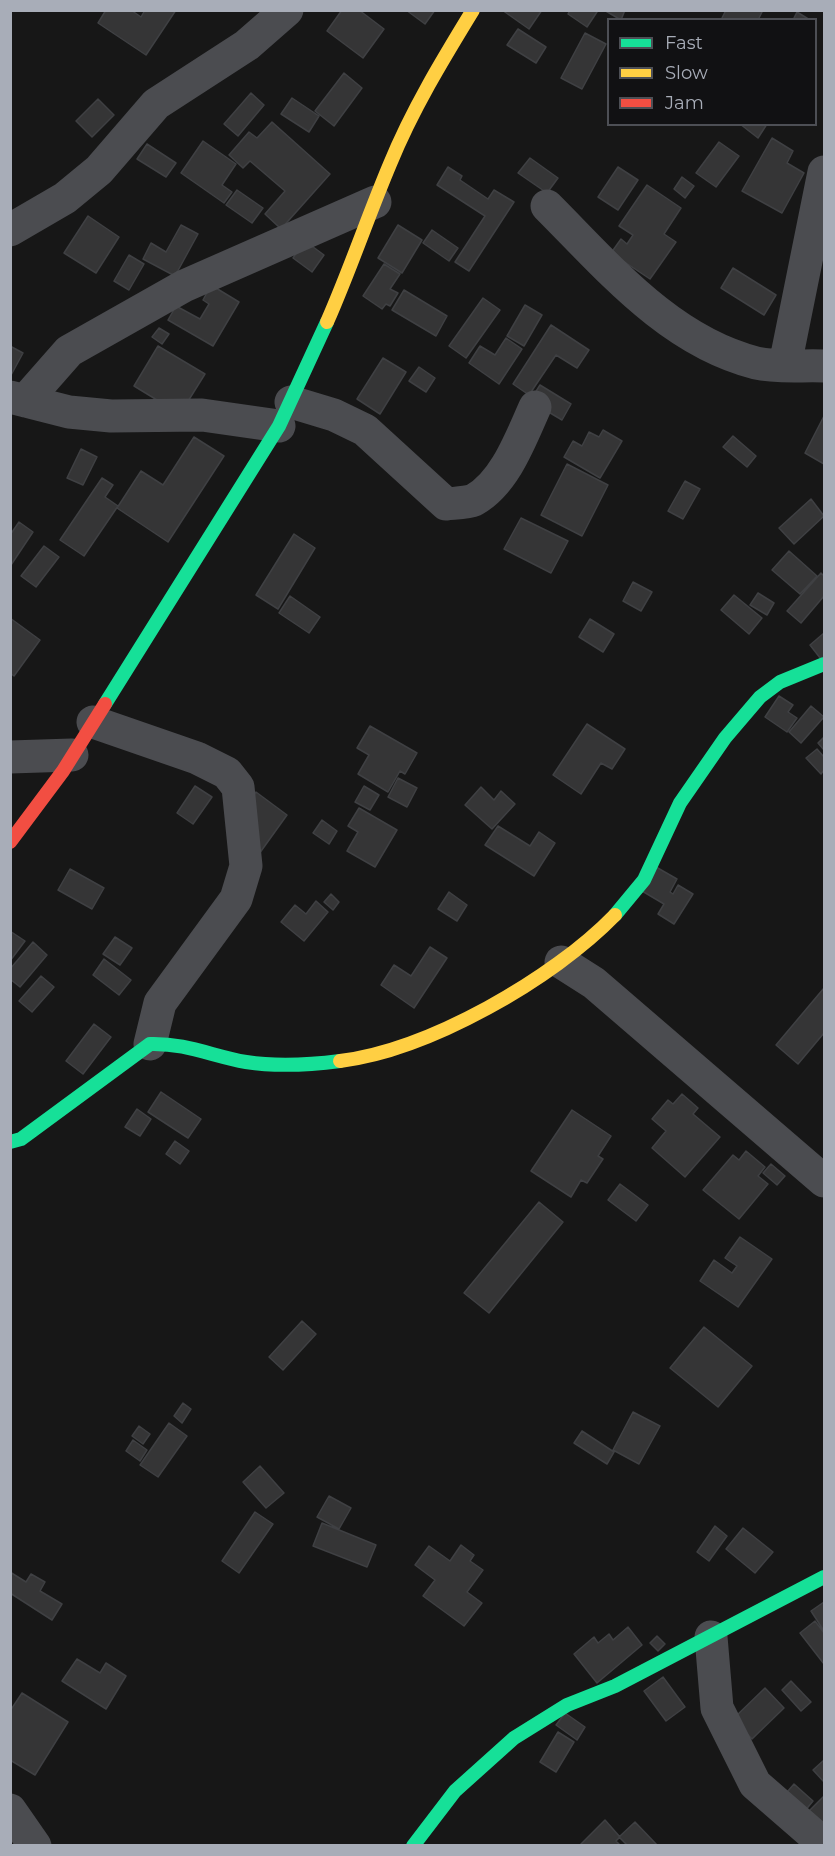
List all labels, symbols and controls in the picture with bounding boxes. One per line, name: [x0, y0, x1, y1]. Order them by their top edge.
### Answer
legend: [607, 18, 817, 126]
text: Fast: [665, 32, 703, 54]
text: Slow: [665, 62, 708, 84]
text: Jam: [665, 92, 704, 114]

